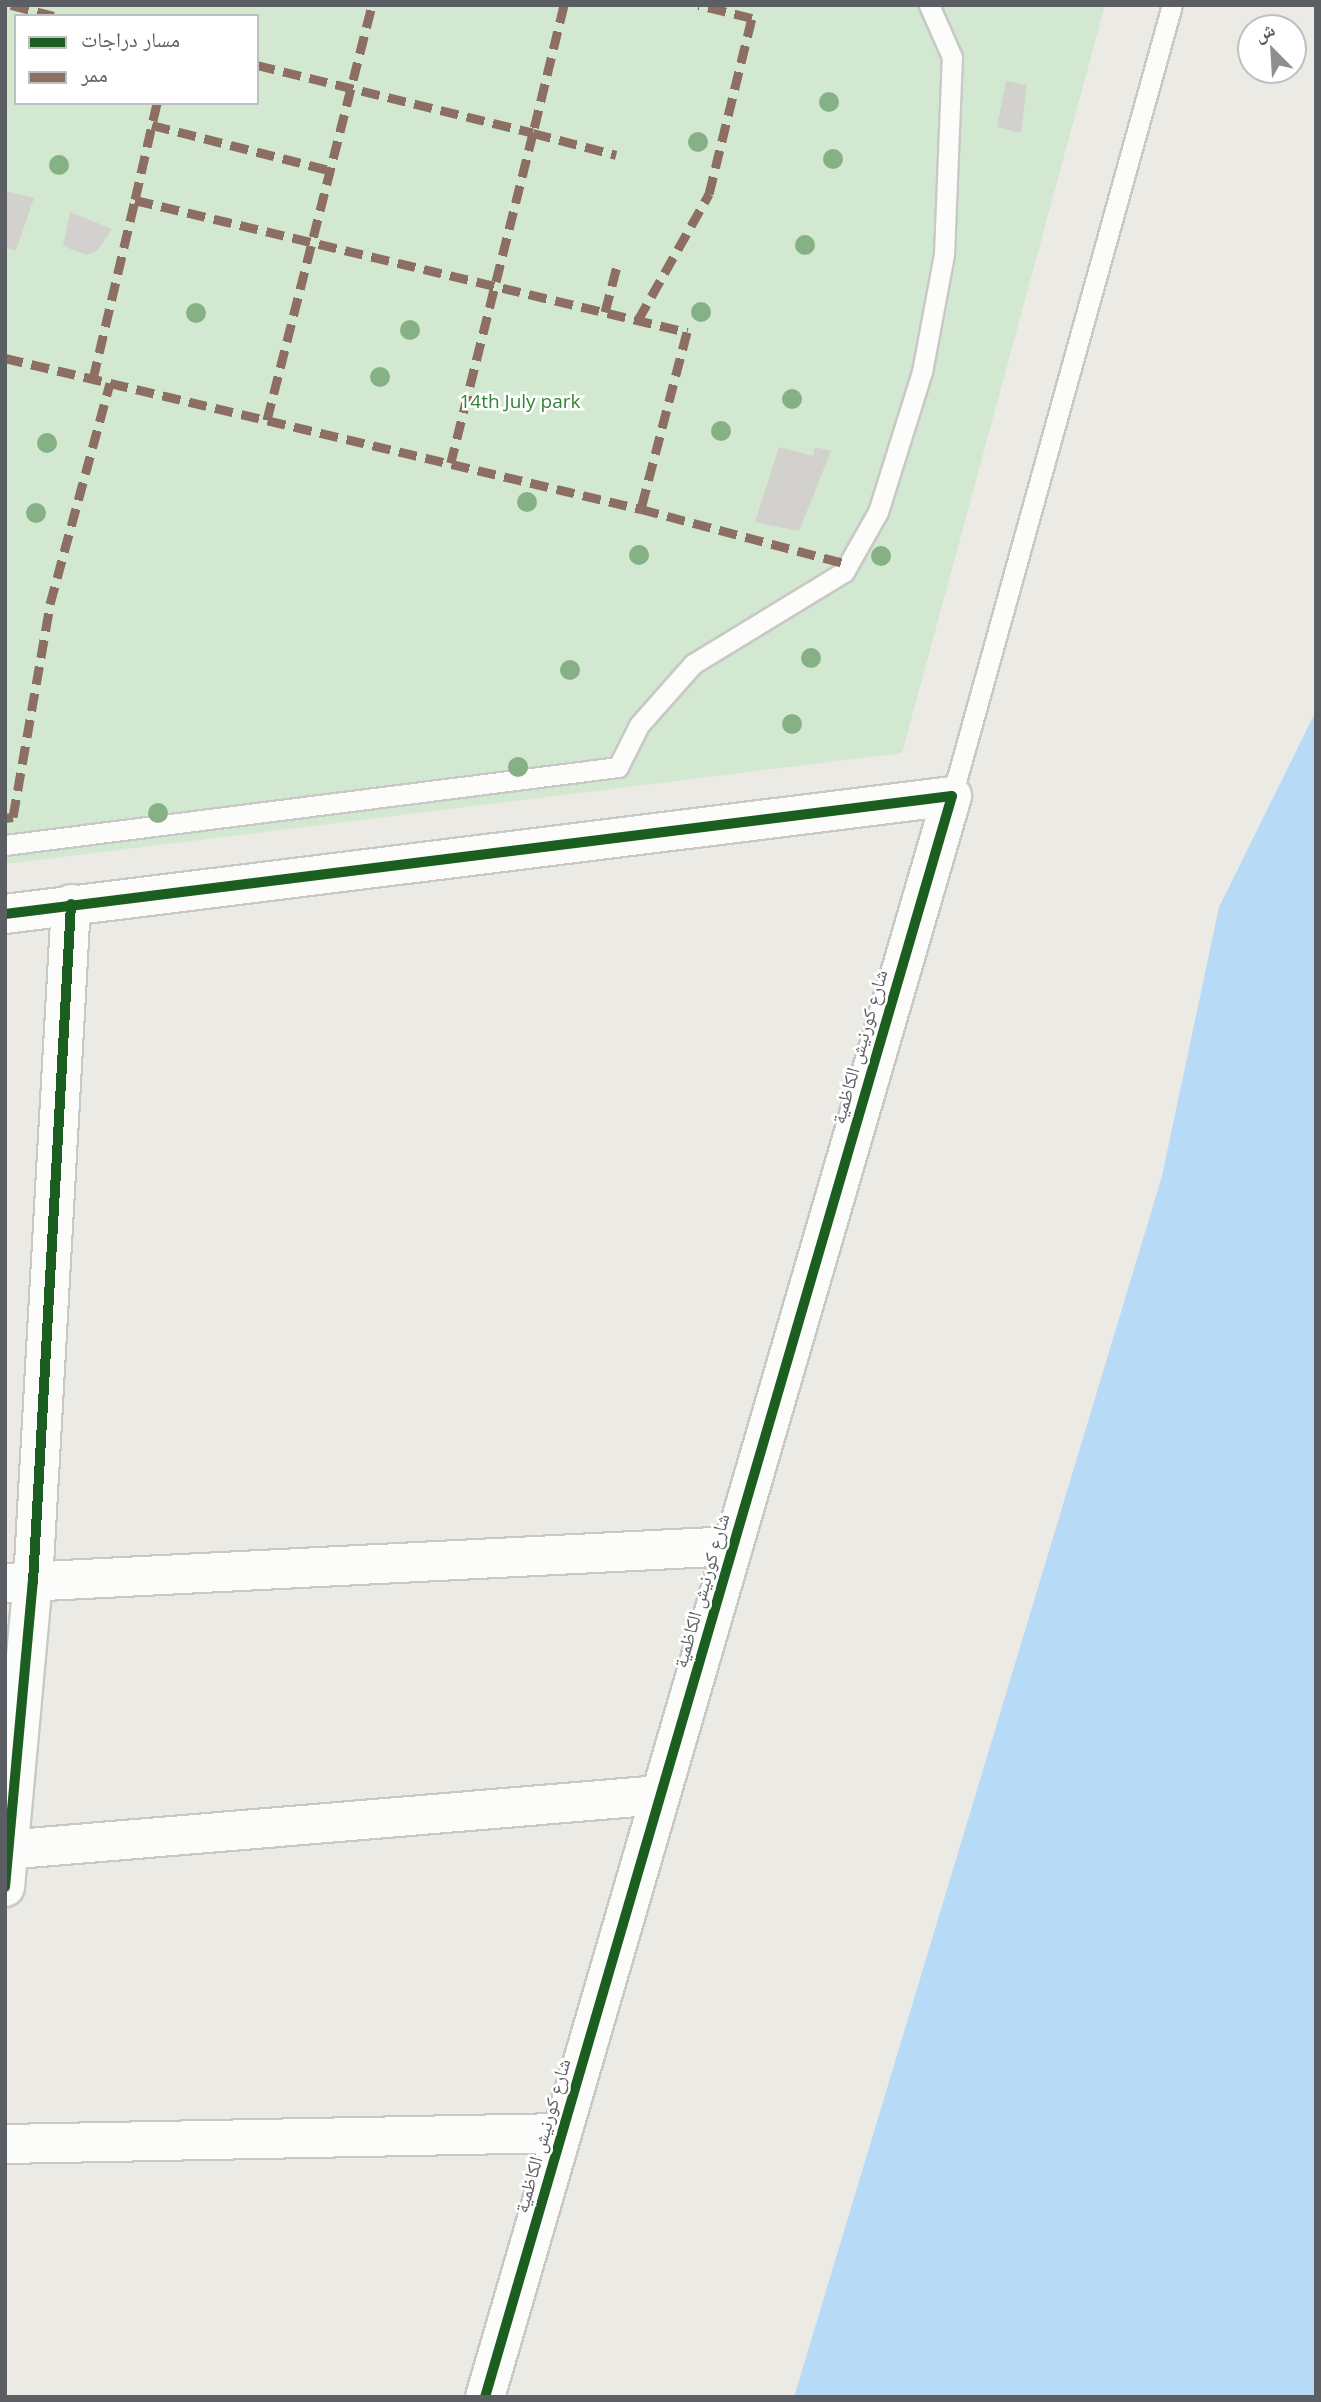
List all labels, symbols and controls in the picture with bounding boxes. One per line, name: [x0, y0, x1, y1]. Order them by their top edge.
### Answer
legend: [14, 14, 259, 105]
north arrow: [1237, 14, 1307, 84]
text: ش: [1250, 16, 1279, 48]
text: مسار دراجات: [81, 25, 180, 53]
text: ممر: [81, 60, 108, 88]
park label: 14th July park: [459, 391, 581, 413]
street label: شارع كورنيش الكاظمية: [827, 967, 893, 1127]
street label: شارع كورنيش الكاظمية: [669, 1511, 735, 1671]
street label: شارع كورنيش الكاظمية: [510, 2056, 576, 2216]

